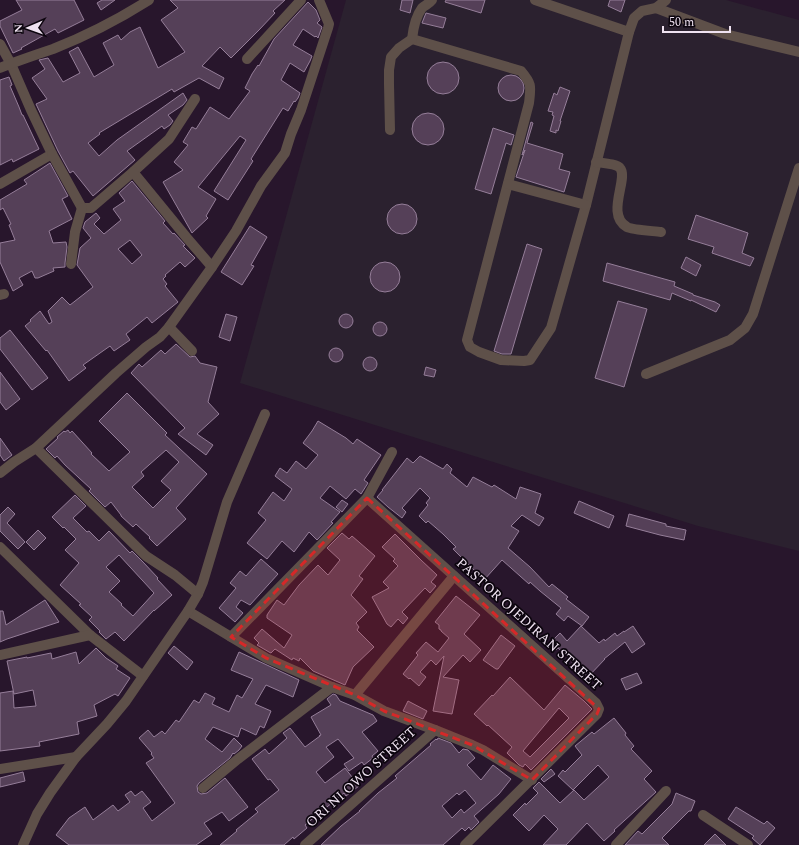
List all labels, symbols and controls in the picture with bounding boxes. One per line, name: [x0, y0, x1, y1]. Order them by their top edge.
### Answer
north arrow: [8, 8, 48, 48]
scale bar: [663, 8, 730, 34]
text: 50 m: [669, 13, 694, 32]
text: N: [10, 24, 27, 33]
street label: PASTOR OJEDIRAN STREET: [452, 553, 606, 695]
street label: ORI NI OWO STREET: [301, 721, 421, 833]

